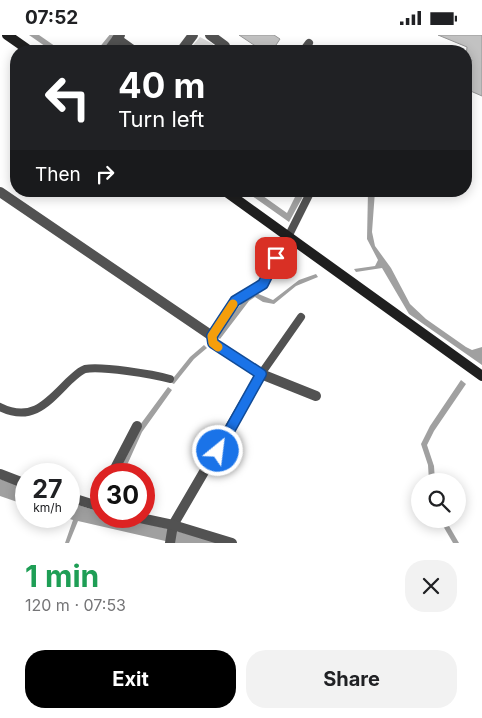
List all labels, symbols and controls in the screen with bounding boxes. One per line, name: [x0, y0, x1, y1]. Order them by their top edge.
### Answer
text: 07:52: [25, 6, 78, 29]
text: 40 m: [118, 64, 206, 106]
icon: left: [35, 65, 100, 130]
text: Turn left: [118, 106, 204, 132]
icon: right: [91, 160, 119, 188]
text: Then: [35, 163, 81, 186]
pin: [255, 237, 297, 279]
icon: arrive: [262, 244, 290, 272]
position arrow: [191, 424, 243, 476]
speed limit sign: 30: [90, 463, 155, 528]
map controls: [411, 473, 466, 528]
button: search: [411, 473, 466, 528]
text: 27: [32, 474, 63, 504]
text: km/h: [33, 500, 62, 515]
text: 1 min: [25, 558, 99, 594]
button: close: [405, 560, 457, 612]
text: 120 m · 07:53: [25, 595, 126, 615]
button: Exit: [25, 650, 236, 708]
button: Share: [246, 650, 457, 708]

